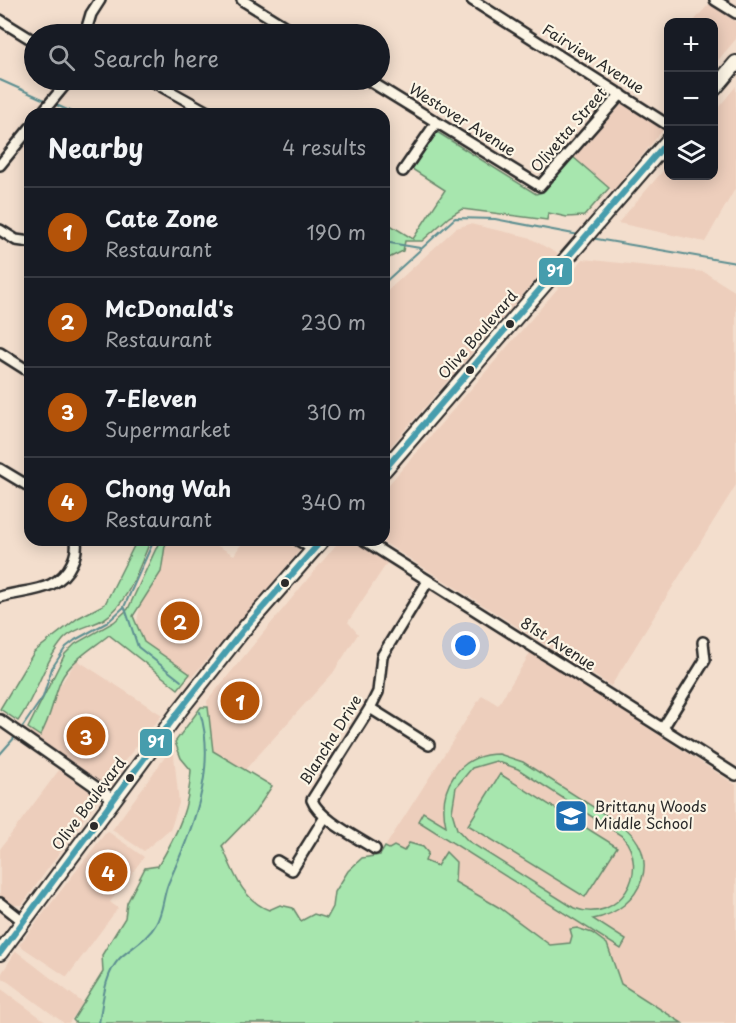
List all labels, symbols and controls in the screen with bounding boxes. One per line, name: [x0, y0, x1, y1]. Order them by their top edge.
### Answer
street label: Fairview Avenue: [538, 17, 649, 98]
map controls: [664, 18, 718, 180]
button: +: [664, 18, 718, 72]
search box: [24, 24, 390, 90]
icon: search: [45, 41, 78, 74]
text: Search here: [93, 41, 219, 74]
button: −: [664, 72, 718, 126]
street label: Westover Avenue: [405, 77, 521, 161]
street label: Olivetta Street: [524, 81, 611, 177]
button: layers: [664, 126, 718, 180]
text: Nearby: [48, 128, 143, 167]
text: 4 results: [282, 132, 366, 162]
text: Cate Zone: [105, 201, 218, 234]
text: 1: [63, 217, 72, 247]
text: 190 m: [307, 217, 366, 247]
text: Restaurant: [105, 234, 212, 264]
line badge: 91: [538, 257, 573, 286]
text: 91: [546, 258, 564, 282]
street label: Olive Boulevard: [432, 285, 522, 384]
text: McDonald's: [105, 291, 234, 324]
text: 2: [60, 307, 75, 337]
text: 230 m: [301, 307, 366, 337]
unlabelled marker: [504, 318, 516, 330]
text: Restaurant: [105, 324, 212, 354]
unlabelled marker: [464, 364, 476, 376]
text: 7-Eleven: [105, 381, 197, 414]
text: 3: [61, 397, 74, 427]
text: 310 m: [306, 397, 366, 427]
text: Supermarket: [105, 414, 231, 444]
text: Chong Wah: [105, 471, 231, 504]
text: 4: [61, 487, 74, 517]
text: 340 m: [301, 487, 366, 517]
text: Restaurant: [105, 504, 212, 534]
unlabelled marker: [279, 577, 291, 589]
pin: 2: [160, 598, 200, 644]
street label: 81st Avenue: [517, 610, 601, 675]
your location: [451, 631, 480, 660]
pin: 1: [220, 678, 260, 724]
street label: Blancha Drive: [293, 690, 367, 789]
pin: 3: [66, 714, 106, 758]
line badge: 91: [139, 728, 173, 757]
text: 91: [147, 729, 165, 753]
street label: Olive Boulevard: [45, 752, 130, 854]
unlabelled marker: [124, 772, 136, 784]
place label: Brittany Woods Middle School: [594, 794, 707, 834]
school or university icon: Brittany Woods Middle School: [553, 798, 589, 834]
unlabelled marker: [88, 820, 100, 832]
pin: 4: [88, 850, 128, 894]

